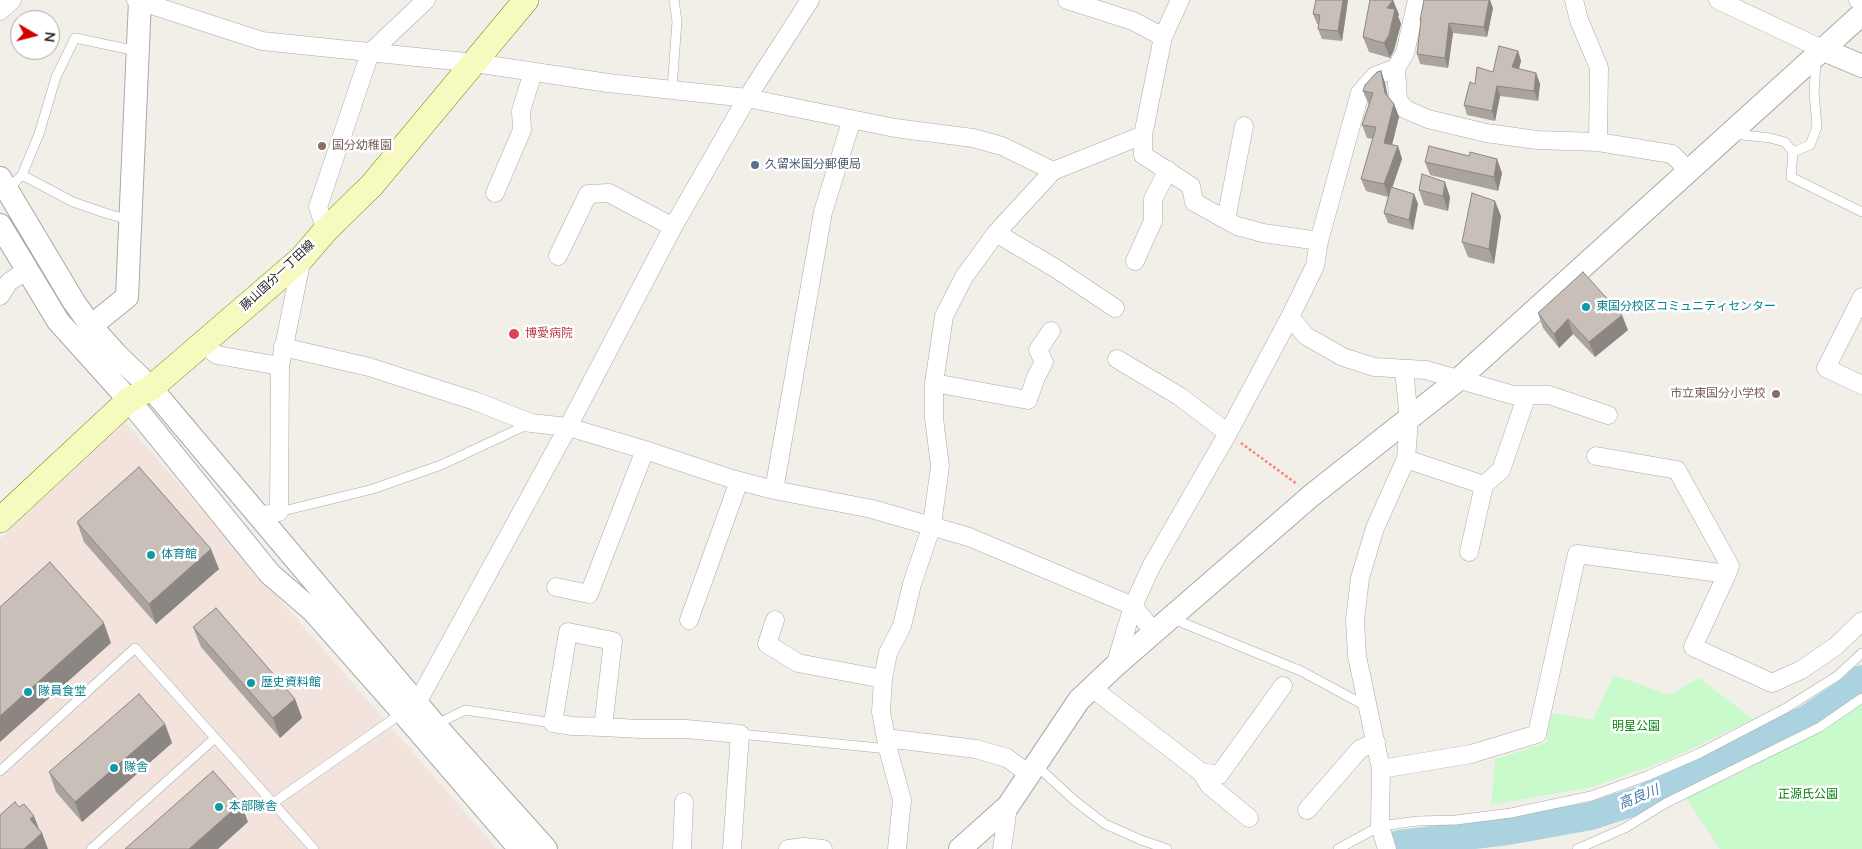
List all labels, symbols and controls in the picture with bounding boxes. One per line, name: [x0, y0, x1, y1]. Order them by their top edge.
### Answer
north arrow: [10, 10, 60, 60]
text: N: [39, 30, 59, 44]
place label: 国分幼稚園: [332, 139, 392, 153]
marker: 国分幼稚園: [316, 140, 328, 152]
place label: 久留米国分郵便局: [765, 158, 861, 172]
marker: 久留米国分郵便局: [749, 159, 761, 171]
street label: 藤山国分一丁田線: [238, 238, 318, 314]
place label: 東国分校区コミュニティセンター: [1596, 300, 1776, 314]
marker: 東国分校区コミュニティセンター: [1580, 301, 1592, 313]
marker: 博愛病院: [507, 327, 521, 341]
place label: 博愛病院: [525, 327, 573, 341]
place label: 市立東国分小学校: [1670, 387, 1766, 401]
marker: 市立東国分小学校: [1770, 388, 1782, 400]
place label: 体育館: [161, 548, 197, 562]
marker: 体育館: [145, 549, 157, 561]
place label: 歴史資料館: [261, 676, 321, 690]
marker: 歴史資料館: [245, 677, 257, 689]
place label: 隊員食堂: [38, 685, 86, 699]
marker: 隊員食堂: [22, 686, 34, 698]
park label: 明星公園: [1612, 720, 1660, 734]
place label: 隊舎: [124, 761, 148, 775]
marker: 隊舎: [108, 762, 120, 774]
water label: 高良川: [1616, 782, 1662, 814]
park label: 正源氏公園: [1778, 788, 1838, 802]
place label: 本部隊舎: [229, 800, 277, 814]
marker: 本部隊舎: [213, 801, 225, 813]

